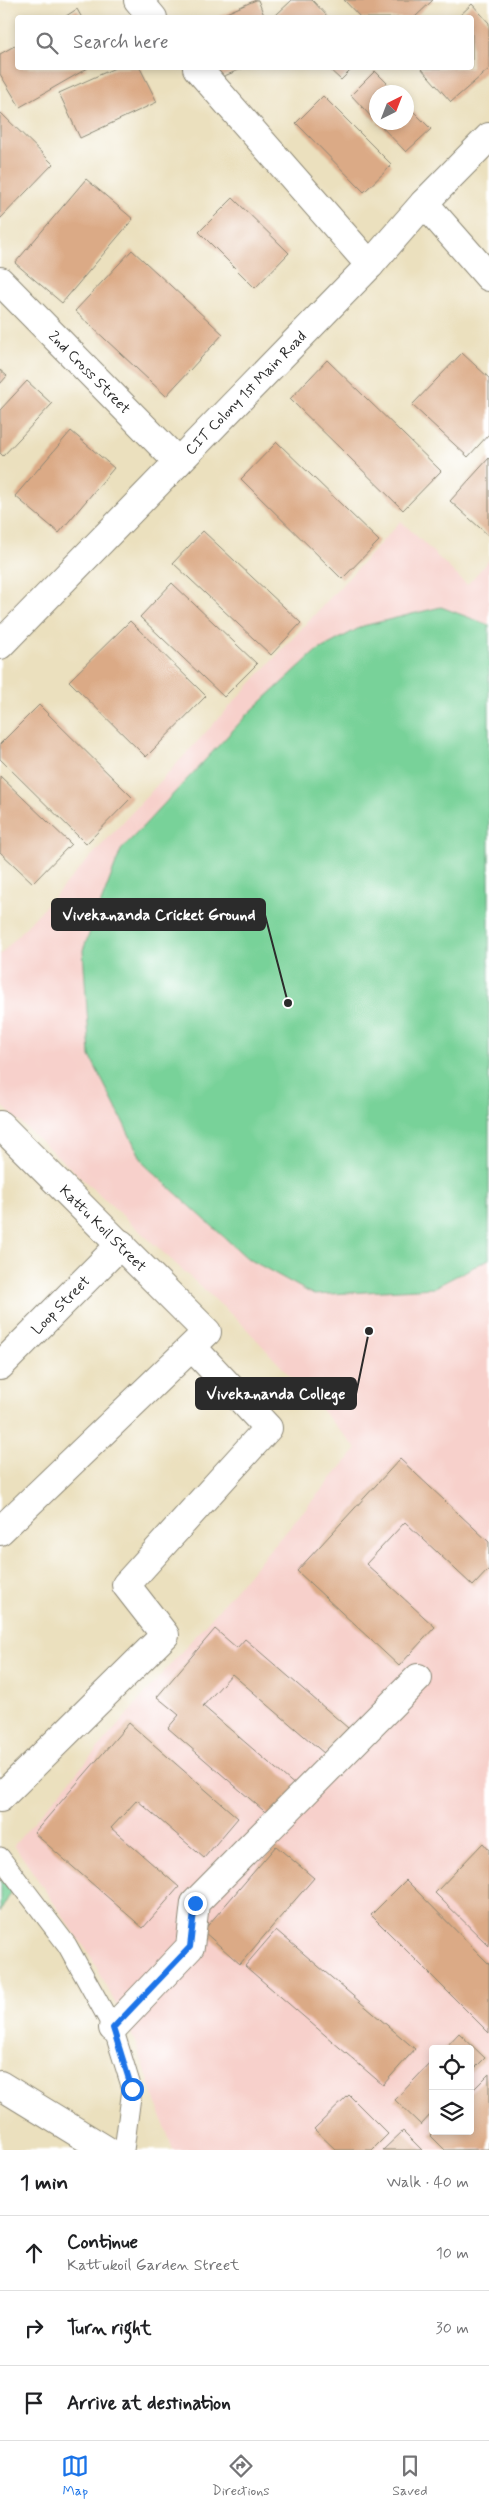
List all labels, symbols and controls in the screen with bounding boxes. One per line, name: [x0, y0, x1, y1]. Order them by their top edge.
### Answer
search box: [15, 15, 474, 70]
icon: search: [33, 29, 61, 57]
text: Search here: [73, 30, 169, 55]
north arrow: [369, 85, 414, 130]
street label: 2nd Cross Street: [44, 327, 134, 419]
street label: CIT Colony 1st Main Road: [181, 327, 311, 460]
callout: Vivekananda Cricket Ground: [52, 899, 265, 930]
text: Vivekananda Cricket Ground: [62, 905, 256, 926]
street label: Kattu Koil Street: [55, 1181, 150, 1277]
street label: Loop Street: [27, 1272, 95, 1340]
callout: Vivekananda College: [196, 1378, 356, 1409]
text: Vivekananda College: [207, 1384, 345, 1406]
route end: [184, 1892, 207, 1915]
map controls: [429, 2045, 474, 2135]
button: locate: [429, 2045, 474, 2090]
route start: [121, 2078, 144, 2101]
button: layers: [429, 2090, 474, 2135]
text: 1 min: [20, 2169, 68, 2197]
text: Walk · 40 m: [387, 2172, 469, 2193]
text: Continue: [67, 2230, 138, 2255]
icon: ahead: [20, 2239, 48, 2267]
text: 10 m: [436, 2243, 469, 2264]
text: Kattukoil Garden Street: [67, 2255, 240, 2276]
icon: right: [20, 2314, 48, 2342]
text: Turn right: [67, 2316, 151, 2341]
text: 30 m: [436, 2318, 469, 2339]
icon: arrive: [20, 2389, 48, 2417]
text: Arrive at destination: [67, 2391, 231, 2416]
tab: Map: [61, 2452, 89, 2500]
tab: Directions: [212, 2452, 270, 2500]
tab: Saved: [392, 2452, 428, 2500]

